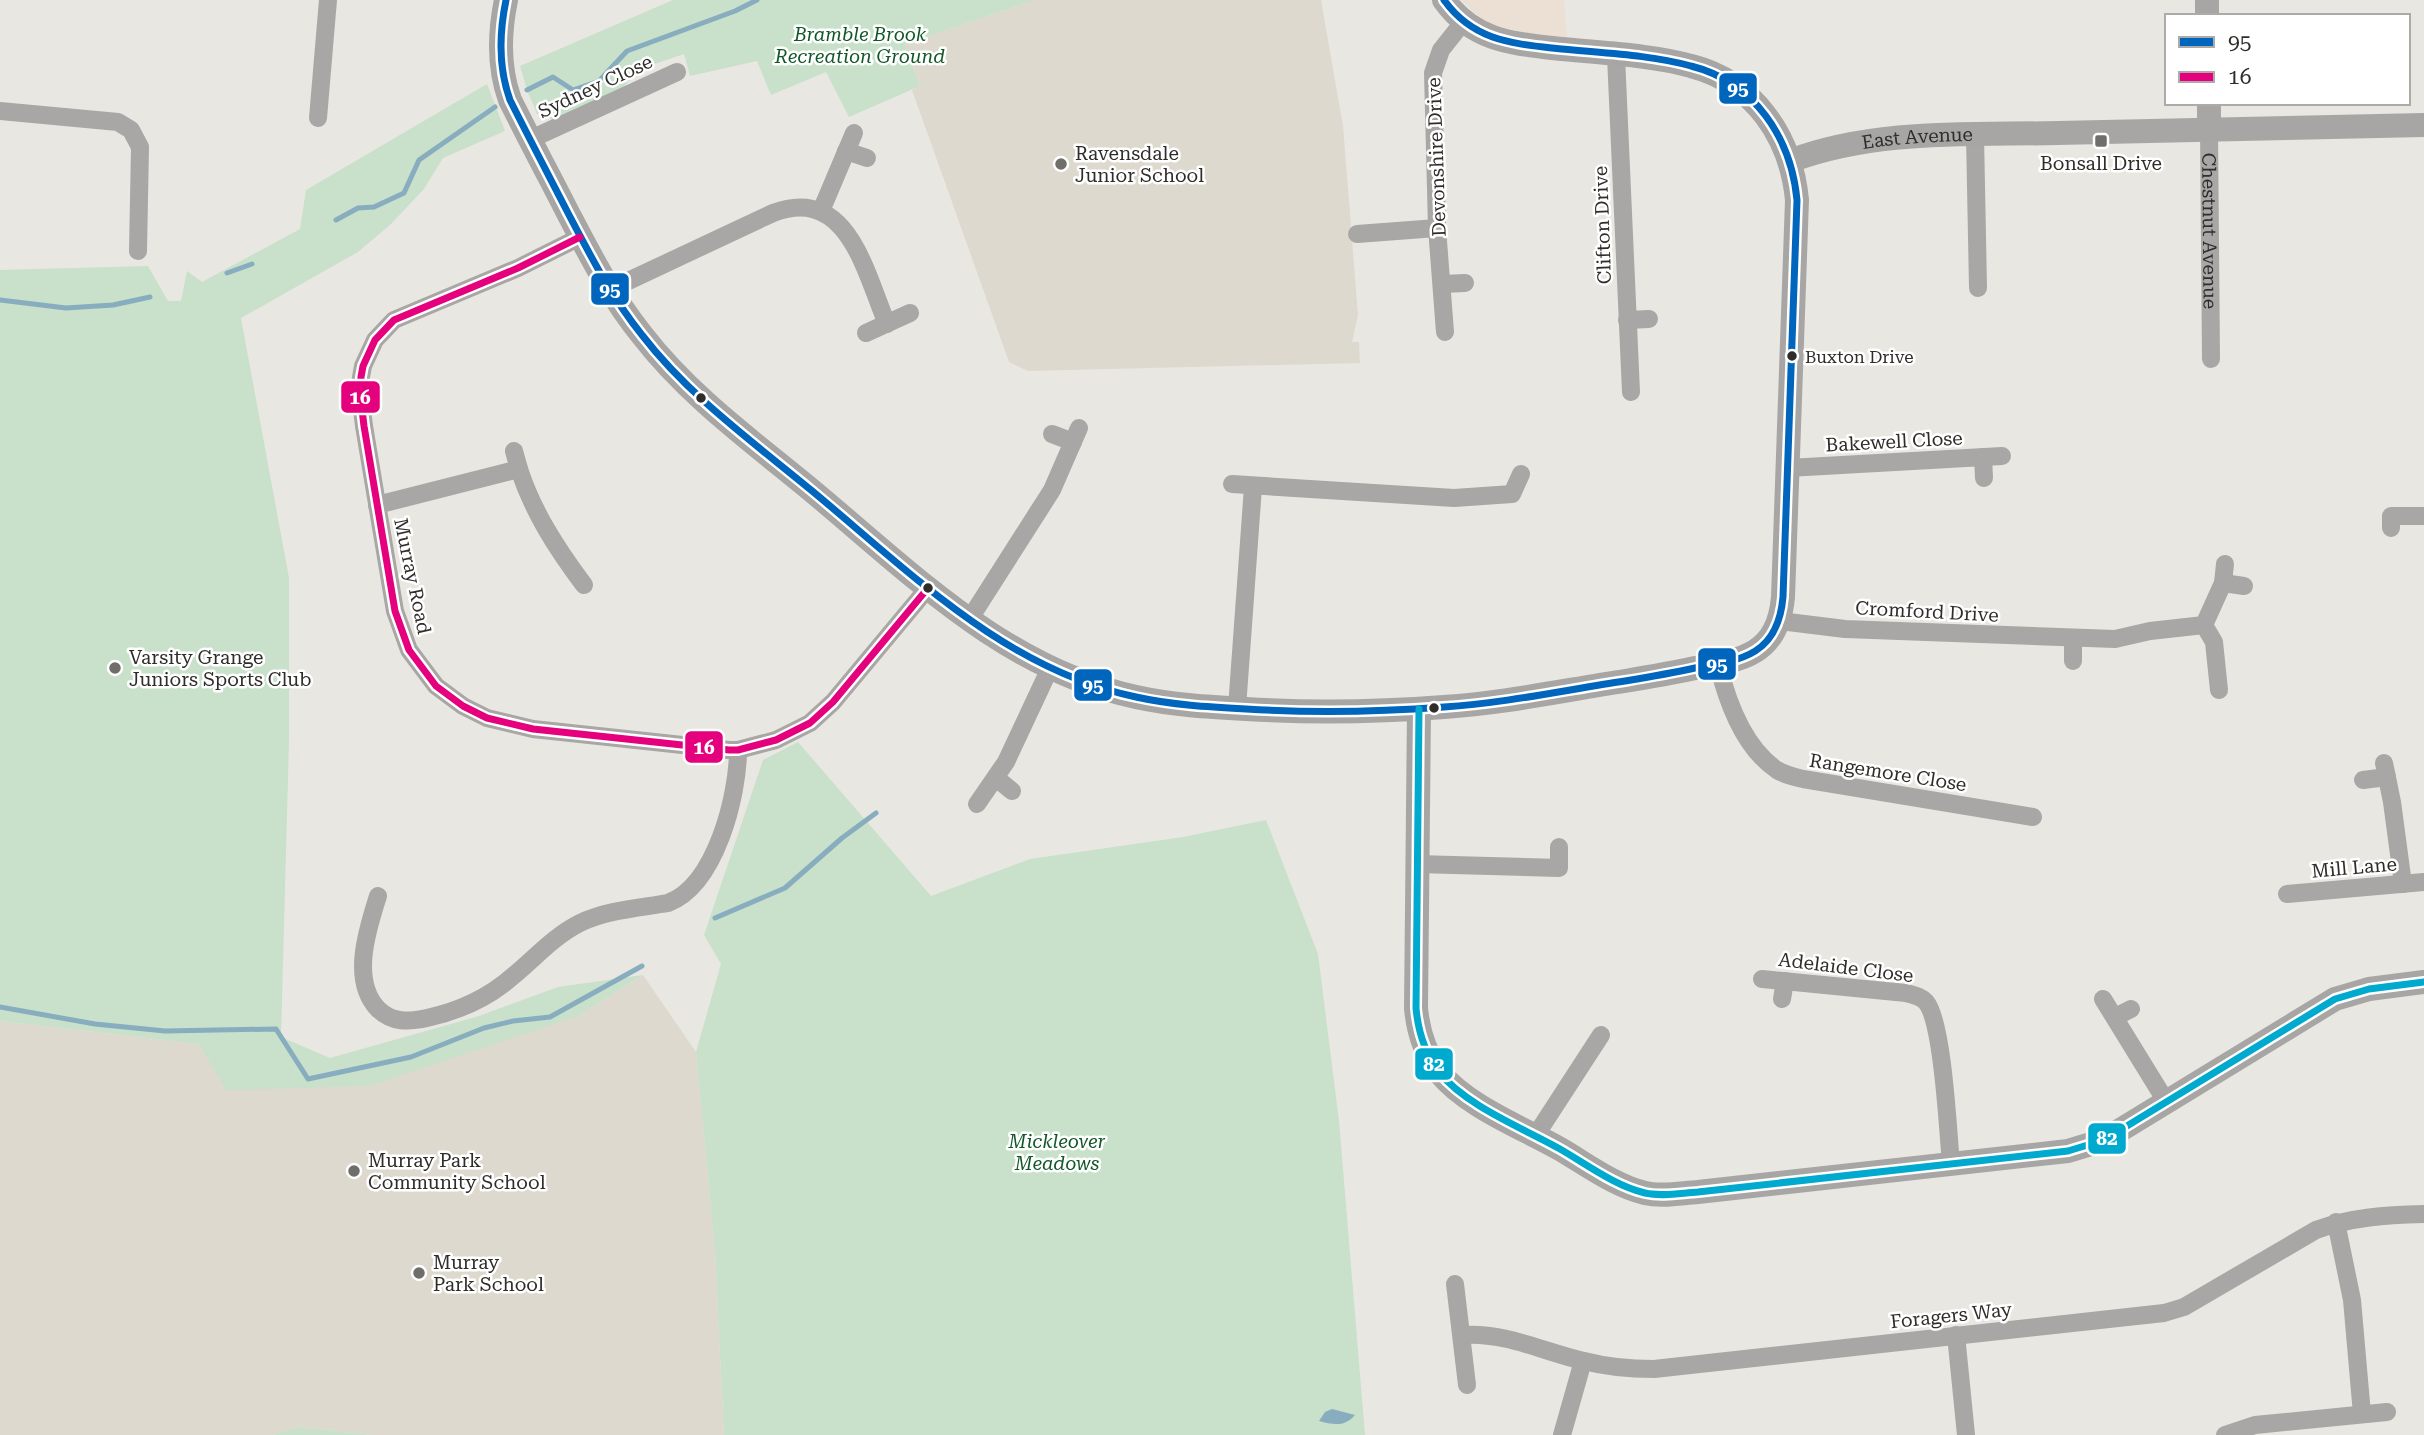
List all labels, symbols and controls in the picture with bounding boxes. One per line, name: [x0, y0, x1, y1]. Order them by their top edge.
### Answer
legend: [2165, 14, 2410, 105]
park label: Bramble Brook Recreation Ground: [774, 23, 945, 68]
text: 95: [2228, 30, 2252, 54]
street label: Sydney Close: [534, 50, 656, 123]
text: 16: [2228, 65, 2252, 89]
line badge: 95: [1718, 72, 1758, 105]
street label: Devonshire Drive: [1422, 77, 1451, 237]
text: 95: [1727, 77, 1749, 100]
street label: East Avenue: [1860, 123, 1973, 154]
marker: Bonsall Drive: [2093, 133, 2109, 149]
place label: Ravensdale Junior School: [1075, 142, 1204, 187]
place label: Bonsall Drive: [2040, 152, 2162, 175]
street label: Chestnut Avenue: [2197, 153, 2222, 309]
marker: Ravensdale Junior School: [1053, 156, 1069, 172]
street label: Clifton Drive: [1589, 165, 1616, 285]
line badge: 95: [590, 272, 630, 306]
text: 95: [599, 278, 621, 301]
place label: Buxton Drive: [1805, 347, 1914, 367]
marker: Buxton Drive: [1785, 349, 1799, 363]
line badge: 16: [340, 380, 381, 414]
text: 16: [349, 386, 371, 409]
unlabelled marker: [694, 391, 708, 405]
street label: Bakewell Close: [1825, 426, 1963, 457]
street label: Murray Road: [389, 516, 436, 636]
unlabelled marker: [921, 581, 935, 595]
street label: Cromford Drive: [1855, 596, 1999, 627]
place label: Varsity Grange Juniors Sports Club: [129, 646, 311, 691]
line badge: 95: [1697, 647, 1737, 681]
text: 95: [1706, 653, 1728, 676]
marker: Varsity Grange Juniors Sports Club: [107, 660, 123, 676]
line badge: 95: [1073, 668, 1113, 702]
text: 95: [1082, 674, 1104, 697]
unlabelled marker: [1427, 701, 1441, 715]
line badge: 16: [684, 730, 724, 764]
text: 16: [693, 736, 715, 759]
street label: Rangemore Close: [1808, 749, 1968, 796]
street label: Mill Lane: [2310, 852, 2398, 883]
street label: Adelaide Close: [1777, 948, 1915, 987]
line badge: 82: [1414, 1047, 1454, 1081]
text: 82: [1423, 1053, 1445, 1076]
line badge: 82: [2087, 1122, 2127, 1155]
text: 82: [2096, 1127, 2118, 1150]
park label: Mickleover Meadows: [1007, 1130, 1106, 1175]
place label: Murray Park Community School: [368, 1149, 546, 1194]
marker: Murray Park Community School: [346, 1163, 362, 1179]
place label: Murray Park School: [433, 1251, 544, 1296]
marker: Murray Park School: [411, 1265, 427, 1281]
street label: Foragers Way: [1889, 1298, 2014, 1333]

